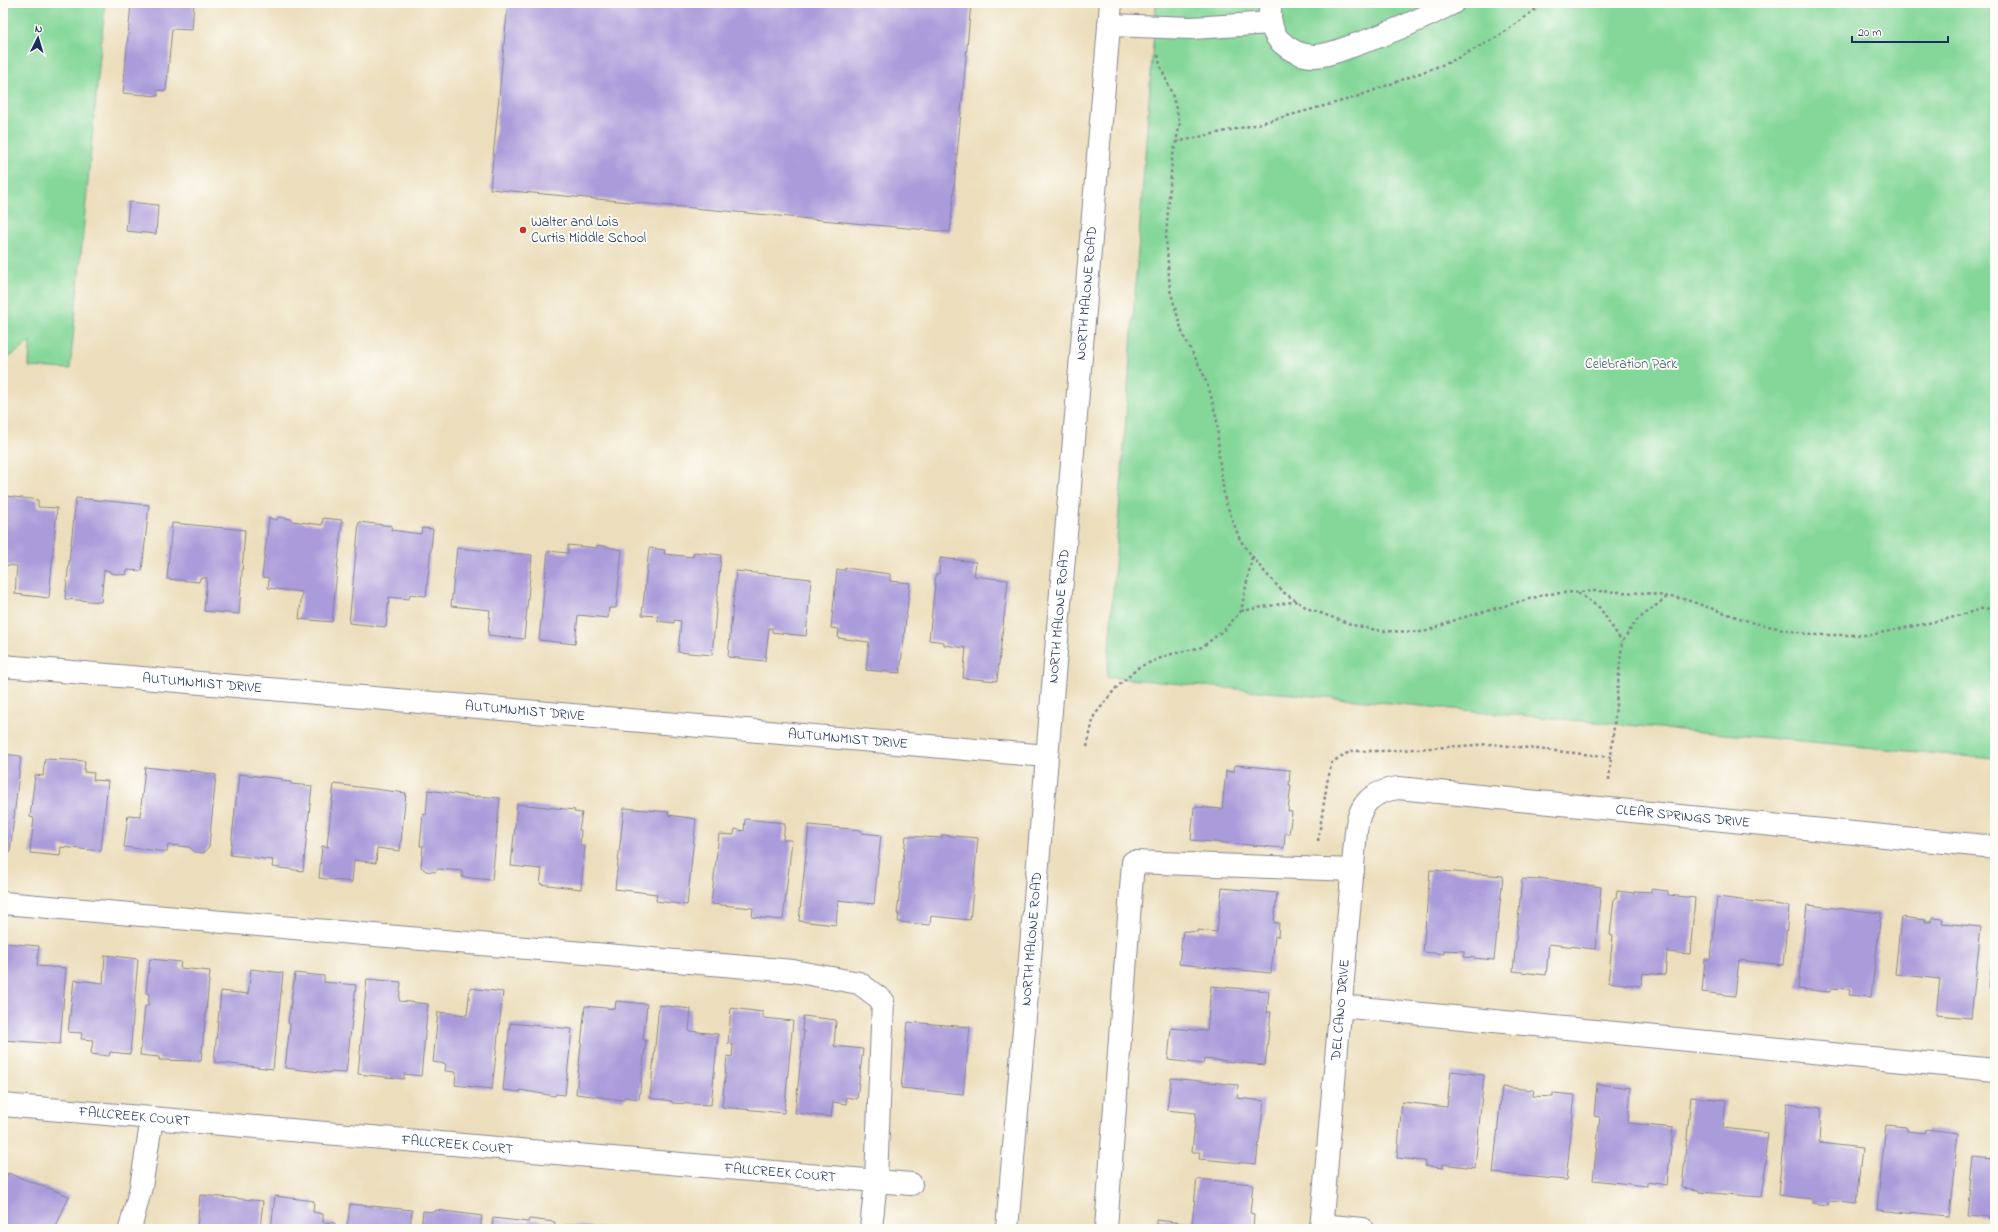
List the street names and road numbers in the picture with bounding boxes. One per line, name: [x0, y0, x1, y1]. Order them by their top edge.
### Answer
street label: NORTH MALONE ROAD: [1070, 226, 1103, 361]
street label: NORTH MALONE ROAD: [1043, 548, 1075, 684]
street label: AUTUMNMIST DRIVE: [141, 668, 263, 699]
street label: AUTUMNMIST DRIVE: [464, 695, 586, 727]
street label: AUTUMNMIST DRIVE: [787, 723, 909, 754]
street label: CLEAR SPRINGS DRIVE: [1615, 799, 1751, 833]
street label: NORTH MALONE ROAD: [1015, 871, 1048, 1007]
street label: DEL CANO DRIVE: [1325, 958, 1355, 1062]
street label: FALLCREEK COURT: [77, 1101, 191, 1132]
street label: FALLCREEK COURT: [400, 1129, 514, 1160]
street label: FALLCREEK COURT: [722, 1157, 837, 1188]

